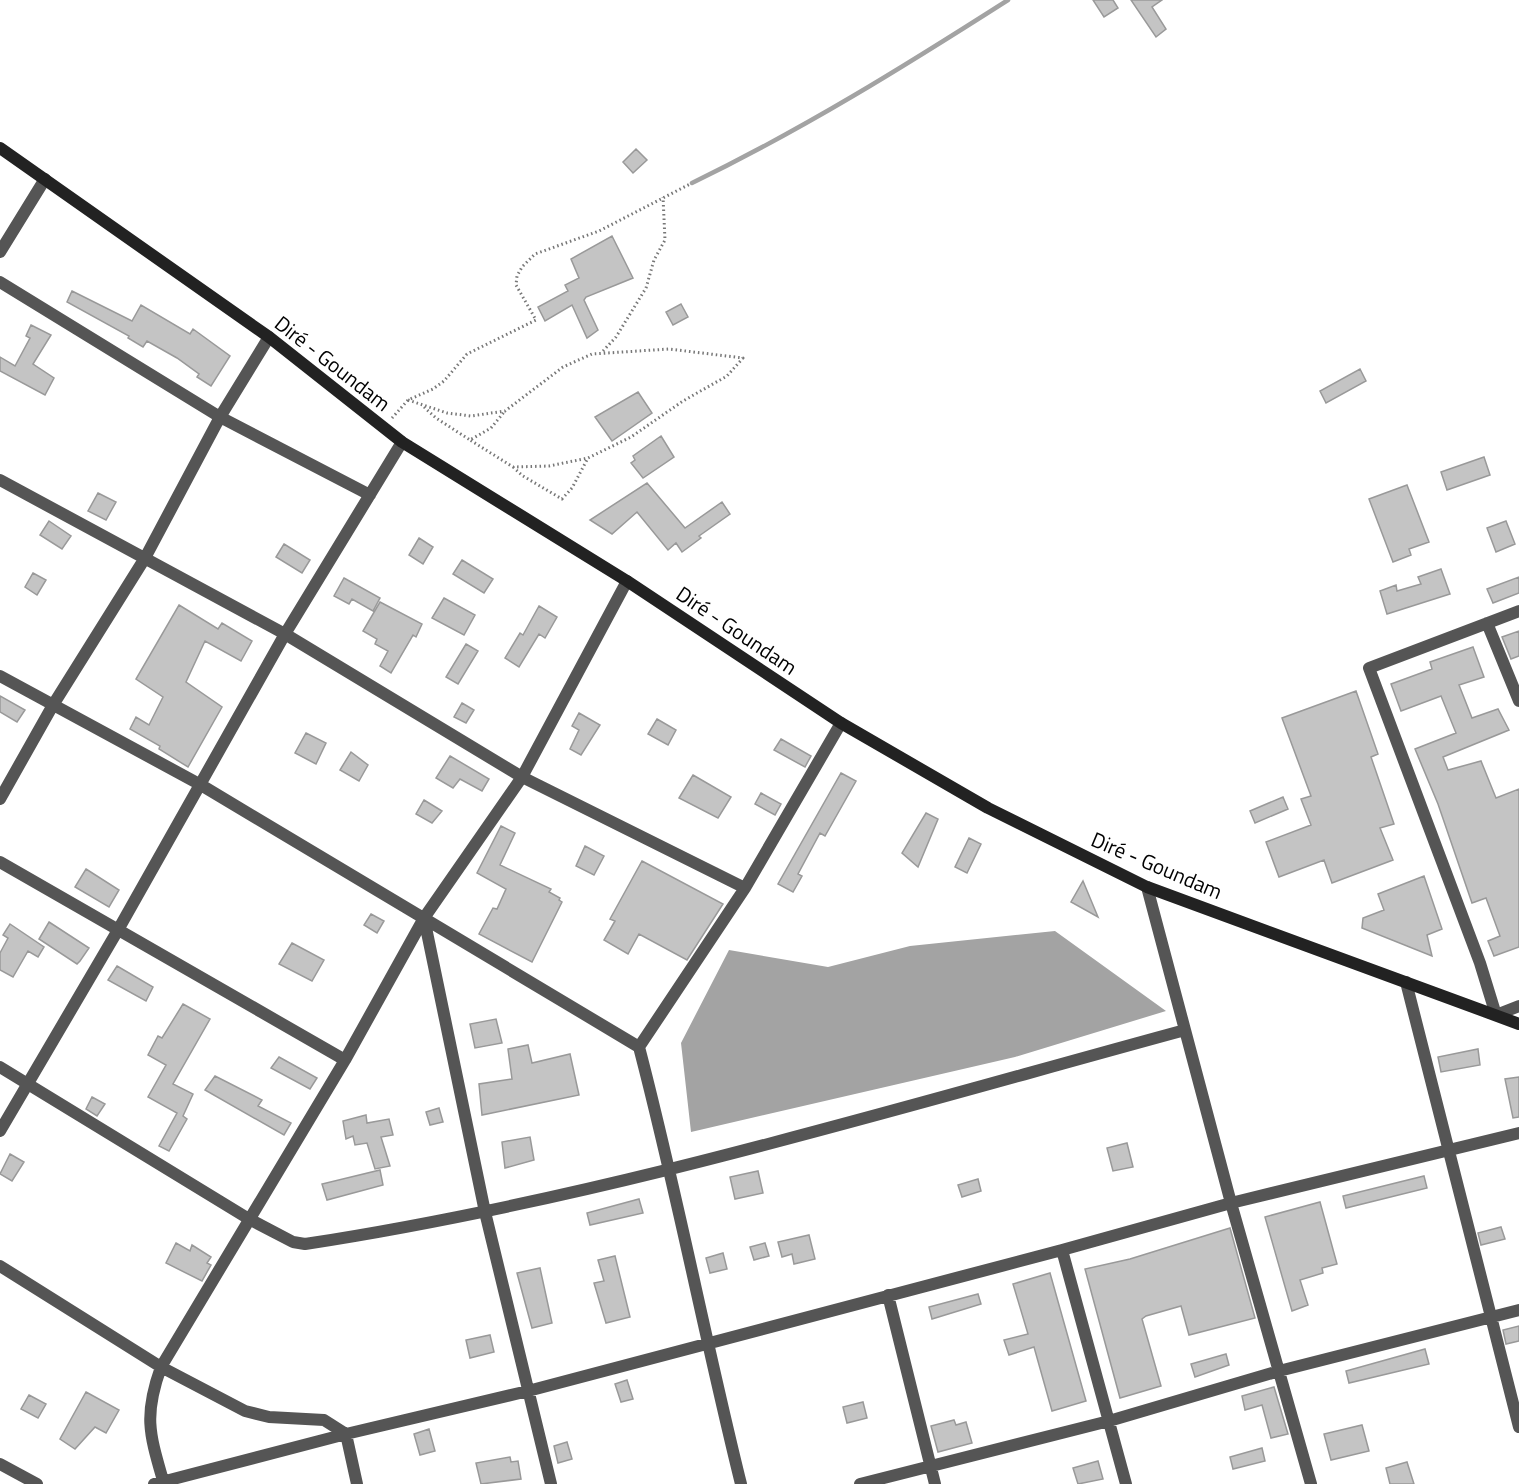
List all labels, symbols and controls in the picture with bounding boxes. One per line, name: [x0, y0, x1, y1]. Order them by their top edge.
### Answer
street label: Diré - Goundam: [268, 307, 398, 419]
street label: Diré - Goundam: [670, 578, 804, 682]
street label: Diré - Goundam: [1086, 823, 1228, 907]

